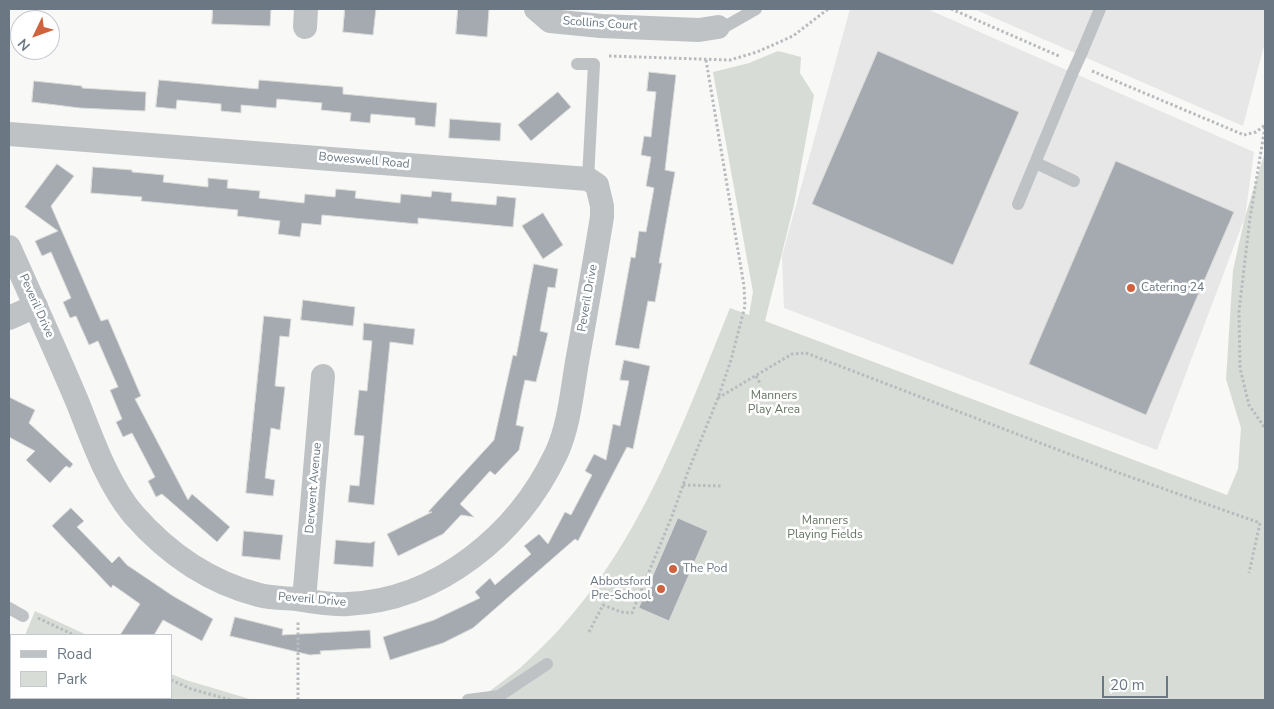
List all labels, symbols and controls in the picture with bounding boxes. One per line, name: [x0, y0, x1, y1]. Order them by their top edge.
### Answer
north arrow: [10, 10, 60, 60]
street label: Scollins Court: [562, 14, 638, 34]
text: N: [14, 34, 35, 55]
street label: Boweswell Road: [318, 150, 410, 172]
street label: Peveril Drive: [575, 263, 601, 333]
street label: Peveril Drive: [16, 272, 56, 340]
place label: Catering 24: [1141, 281, 1204, 295]
marker: Catering 24: [1125, 282, 1137, 294]
park label: Manners Play Area: [748, 389, 800, 417]
street label: Derwent Avenue: [303, 442, 325, 534]
park label: Manners Playing Fields: [787, 514, 863, 542]
place label: The Pod: [683, 562, 728, 576]
marker: The Pod: [667, 563, 679, 575]
place label: Abbotsford Pre-School: [590, 575, 651, 603]
marker: Abbotsford Pre-School: [655, 583, 667, 595]
street label: Peveril Drive: [277, 590, 347, 610]
legend: [10, 634, 172, 699]
text: Road: [57, 644, 92, 664]
scale bar: [1104, 666, 1170, 698]
text: Park: [57, 669, 87, 689]
text: 20 m: [1110, 675, 1145, 695]

